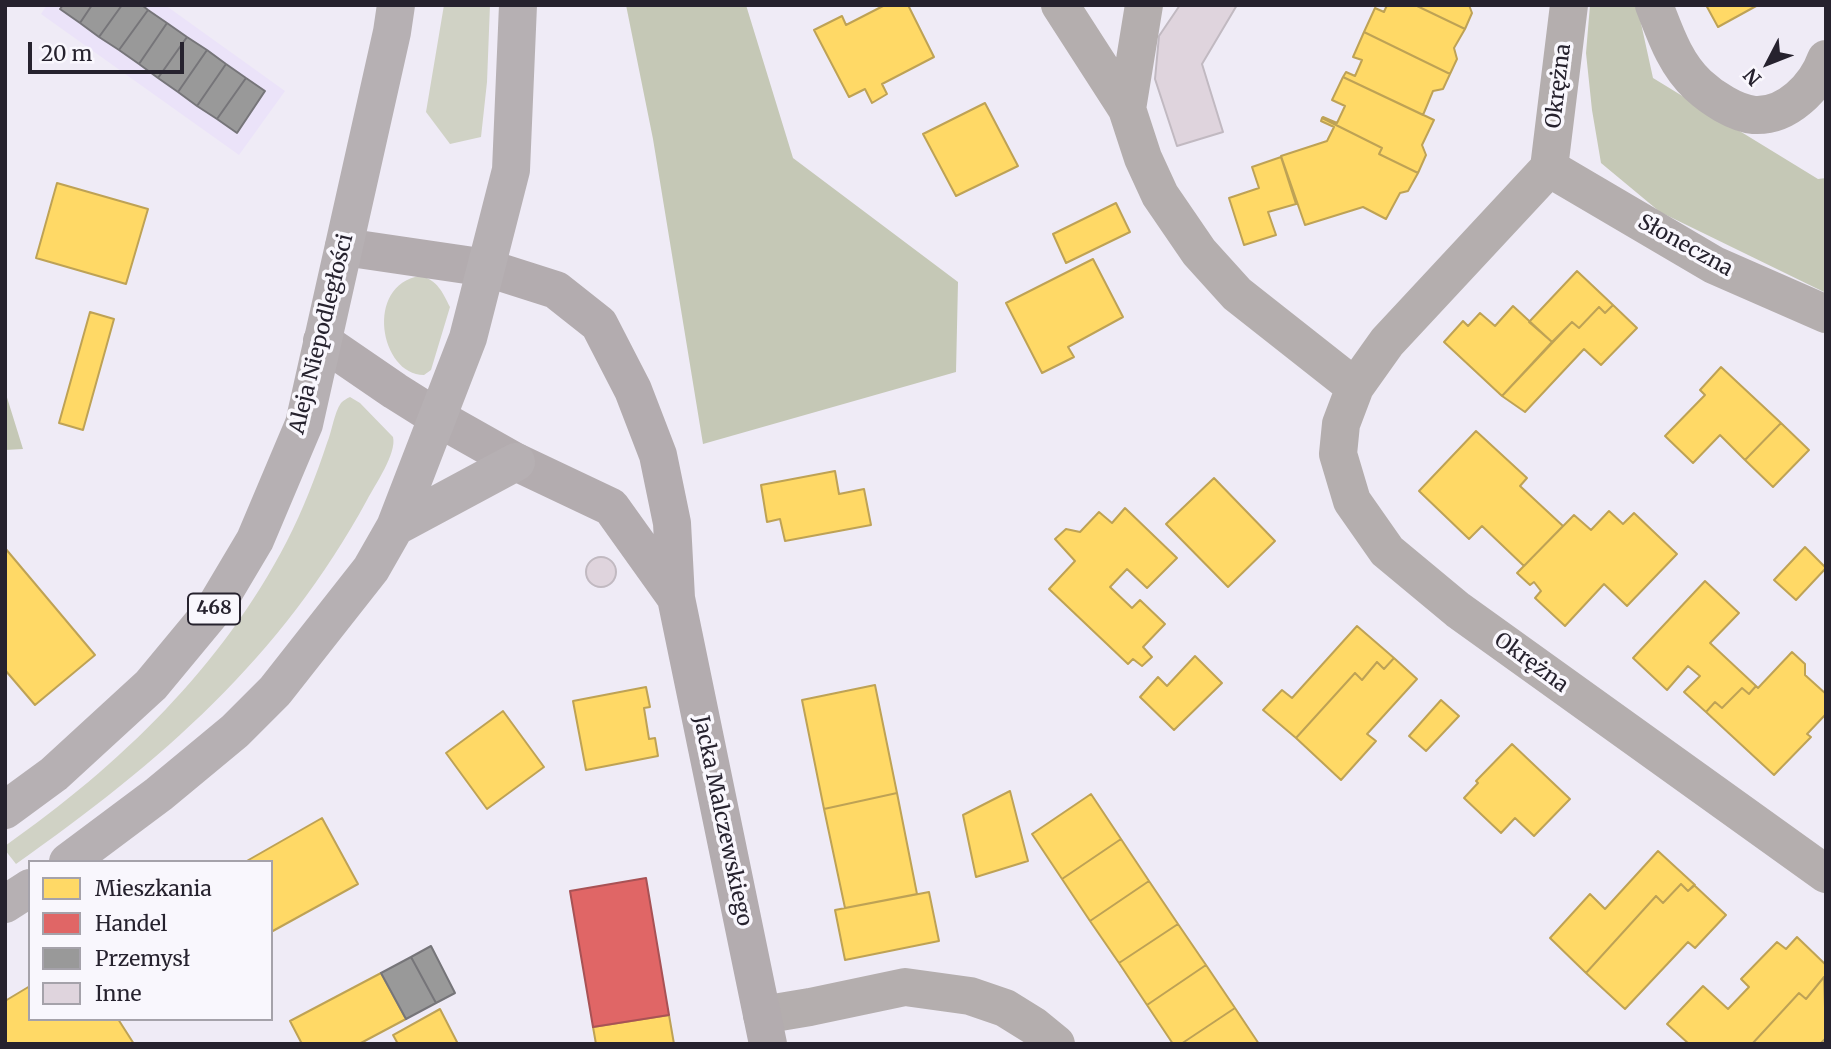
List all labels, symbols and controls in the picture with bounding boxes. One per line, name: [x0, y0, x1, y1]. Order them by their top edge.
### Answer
scale bar: [32, 28, 187, 72]
north arrow: [1733, 28, 1803, 98]
text: 20 m: [41, 40, 92, 67]
street label: Okrężna: [1541, 42, 1577, 130]
text: N: [1738, 63, 1766, 91]
street label: Słoneczna: [1633, 210, 1737, 282]
street label: Aleja Niepodległości: [285, 231, 359, 437]
road number: 468: [188, 594, 240, 624]
street label: Okrężna: [1489, 628, 1573, 698]
street label: Jacka Malczewskiego: [687, 714, 757, 928]
legend: [28, 860, 273, 1021]
text: Mieszkania: [95, 875, 212, 902]
text: Handel: [95, 910, 167, 937]
text: Przemysł: [95, 945, 190, 972]
text: Inne: [95, 980, 141, 1007]

